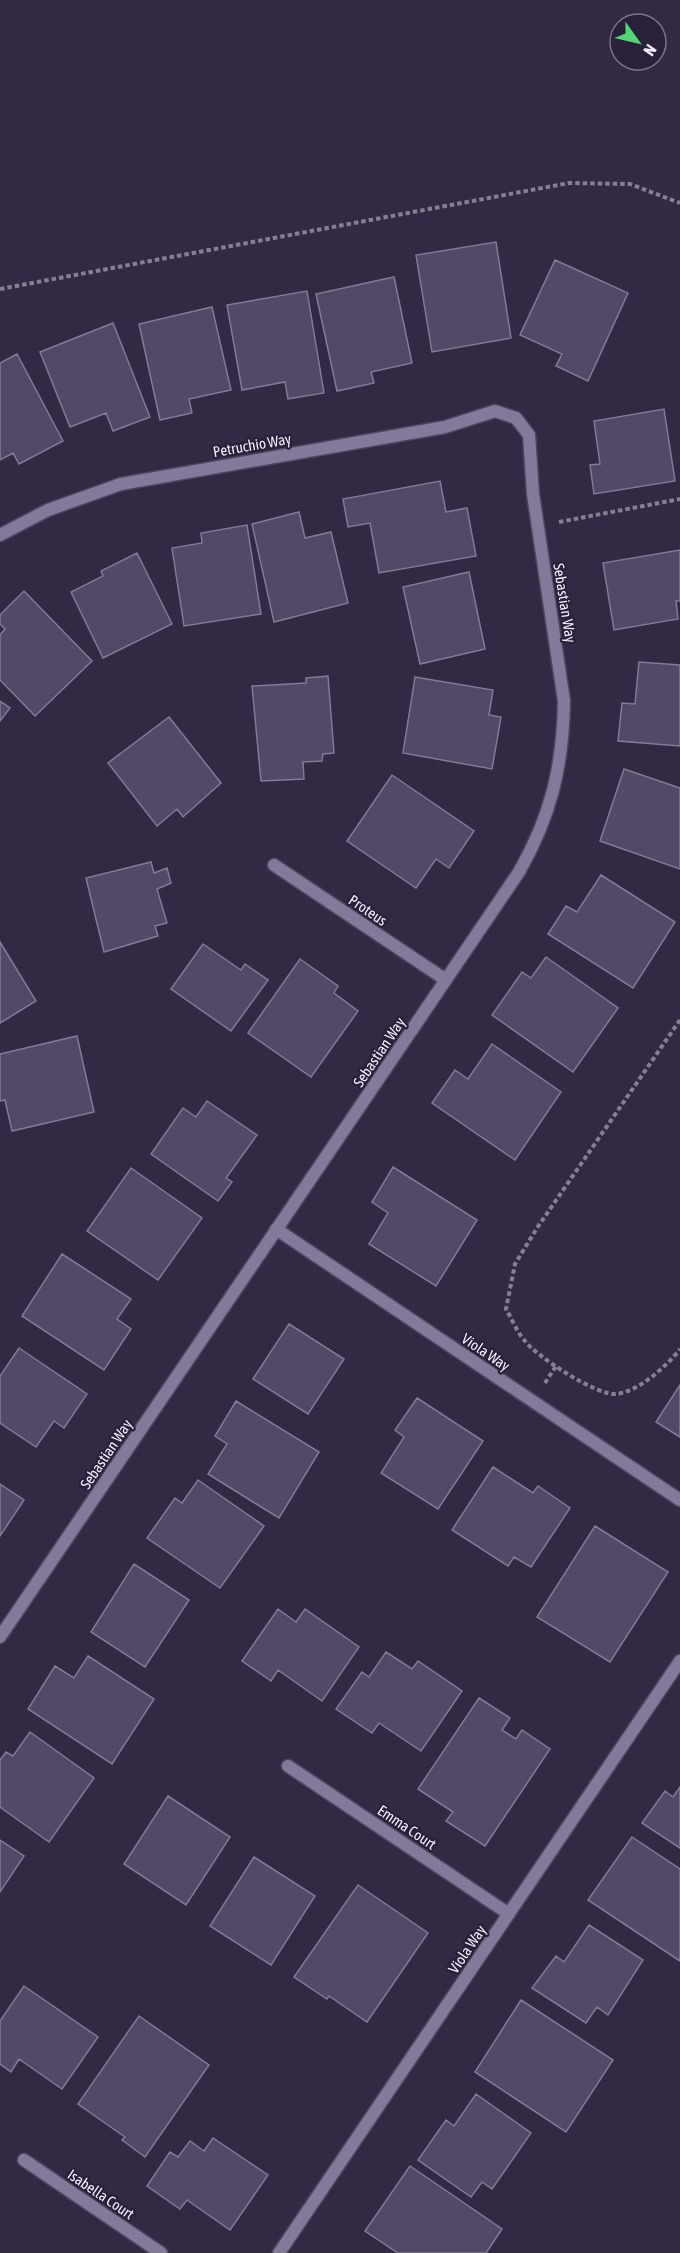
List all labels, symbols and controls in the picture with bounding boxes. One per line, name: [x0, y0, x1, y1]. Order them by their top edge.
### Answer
north arrow: [608, 12, 668, 72]
text: N: [640, 41, 661, 59]
street label: Petruchio Way: [212, 430, 292, 460]
street label: Sebastian Way: [550, 562, 580, 644]
street label: Proteus: [346, 891, 390, 929]
street label: Sebastian Way: [350, 1014, 408, 1090]
street label: Viola Way: [459, 1330, 513, 1374]
street label: Sebastian Way: [77, 1416, 135, 1492]
street label: Emma Court: [375, 1801, 439, 1853]
street label: Viola Way: [445, 1922, 489, 1976]
street label: Isabella Court: [64, 2166, 138, 2222]

